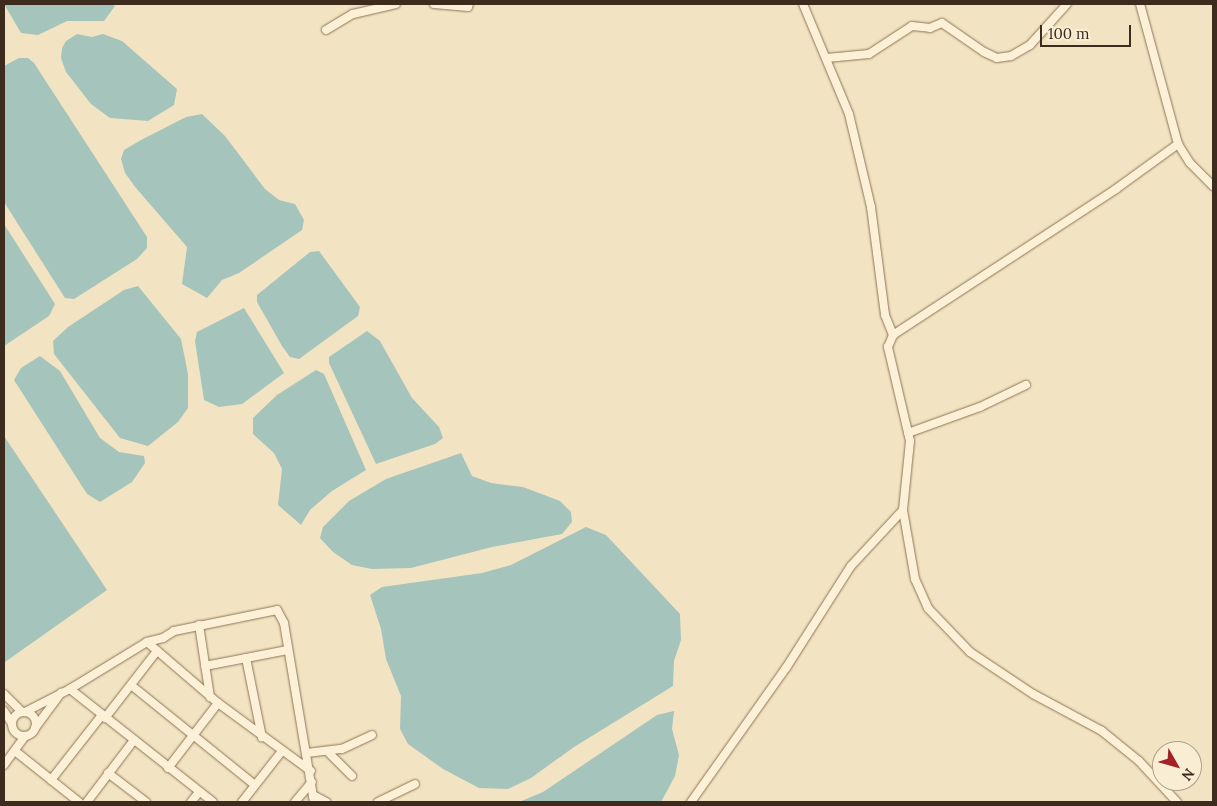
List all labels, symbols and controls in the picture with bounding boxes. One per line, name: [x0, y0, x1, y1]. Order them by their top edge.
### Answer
scale bar: [1042, 15, 1133, 47]
text: 100 m: [1048, 24, 1089, 43]
north arrow: [1152, 741, 1202, 791]
text: N: [1178, 765, 1198, 784]

